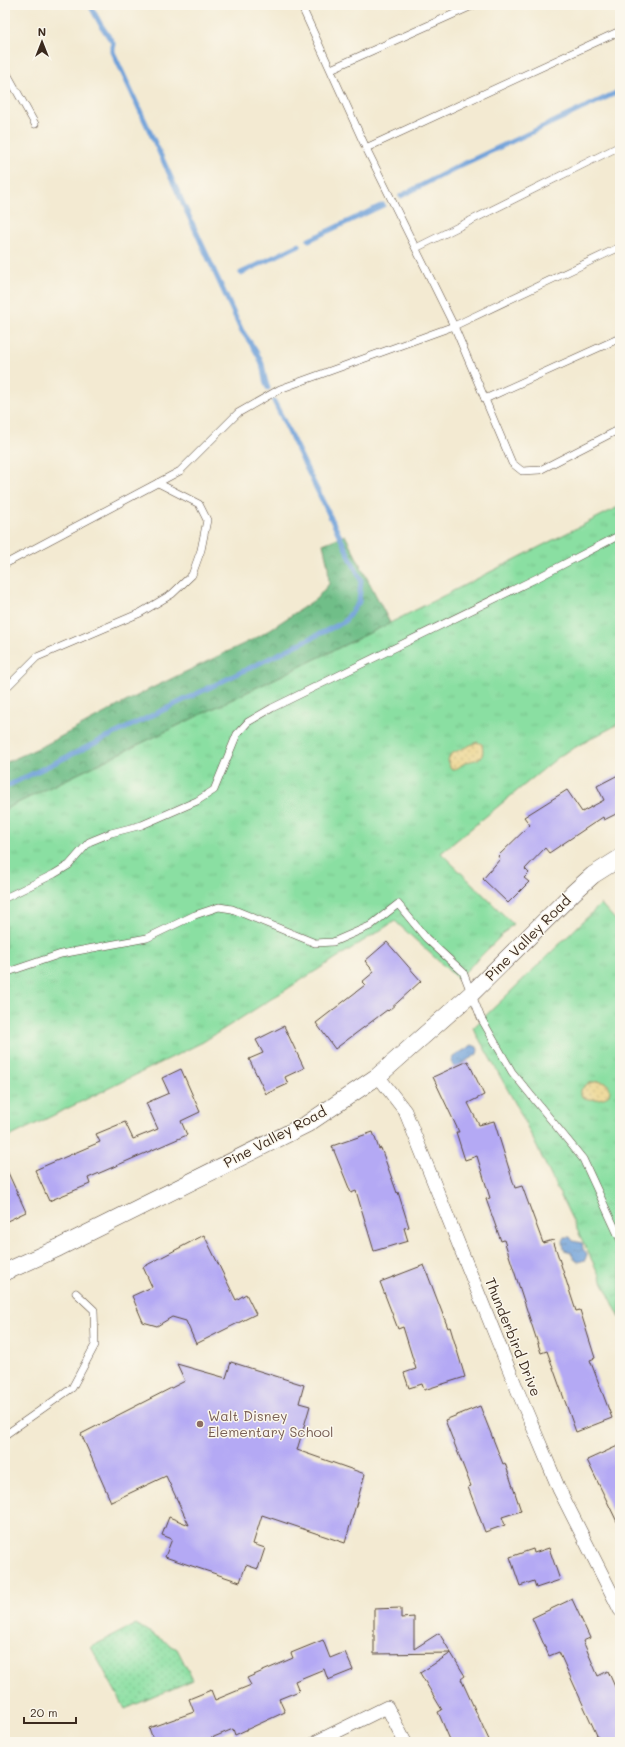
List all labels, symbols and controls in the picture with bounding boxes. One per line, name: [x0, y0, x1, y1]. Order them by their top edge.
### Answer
north arrow: [22, 22, 62, 62]
text: N: [38, 24, 46, 39]
street label: Pine Valley Road: [481, 891, 575, 985]
street label: Pine Valley Road: [220, 1101, 330, 1172]
street label: Thunderbird Drive: [481, 1275, 546, 1399]
place label: Walt Disney Elementary School: [208, 1406, 334, 1441]
marker: Walt Disney Elementary School: [195, 1419, 205, 1429]
scale bar: [24, 1699, 76, 1725]
text: 20 m: [30, 1704, 58, 1720]

